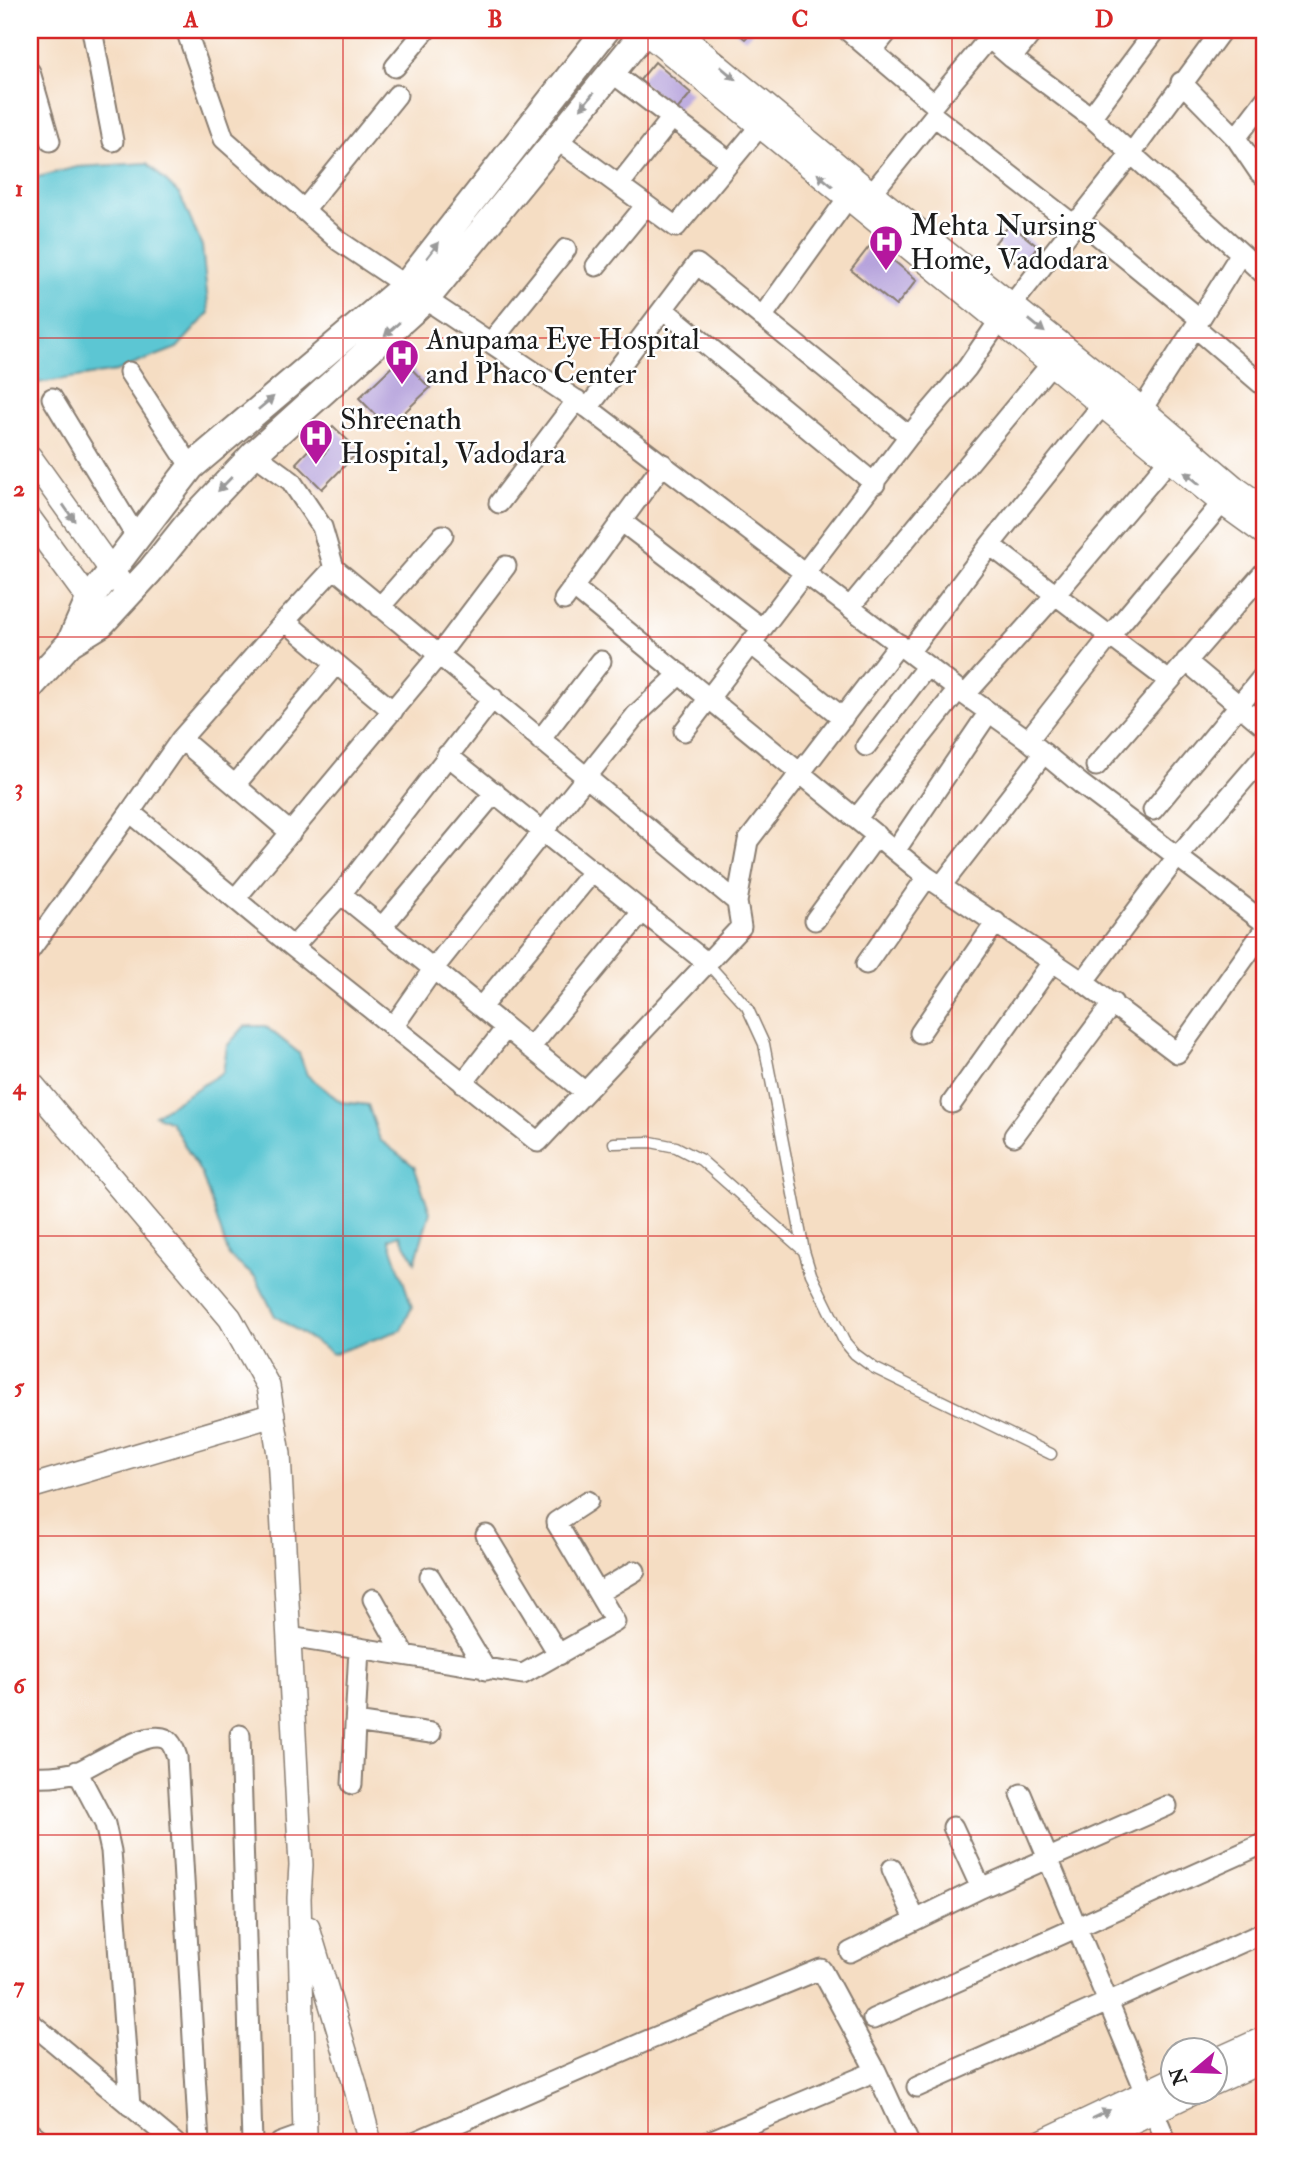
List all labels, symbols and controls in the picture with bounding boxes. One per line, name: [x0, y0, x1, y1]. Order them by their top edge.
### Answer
text: A: [183, 5, 199, 34]
text: B: [487, 5, 503, 34]
text: C: [792, 5, 808, 34]
text: D: [1095, 5, 1113, 34]
one-way arrow: [718, 66, 736, 81]
one-way arrow: [580, 93, 595, 110]
one-way arrow: [816, 173, 833, 188]
text: 1: [15, 174, 23, 203]
place label: Mehta Nursing Home, Vadodara: [910, 207, 1109, 278]
hospital icon: Mehta Nursing Home, Vadodara: [867, 223, 905, 272]
one-way arrow: [426, 241, 441, 259]
one-way arrow: [1028, 318, 1045, 333]
one-way arrow: [384, 321, 401, 337]
place label: Anupama Eye Hospital and Phaco Center: [425, 321, 700, 392]
hospital icon: Anupama Eye Hospital and Phaco Center: [383, 337, 421, 386]
one-way arrow: [258, 396, 275, 411]
place label: Shreenath Hospital, Vadodara: [340, 401, 566, 472]
hospital icon: Shreenath Hospital, Vadodara: [297, 417, 335, 466]
one-way arrow: [1183, 471, 1200, 486]
text: 2: [13, 474, 25, 503]
one-way arrow: [217, 476, 234, 493]
one-way arrow: [62, 503, 75, 522]
text: 3: [15, 773, 23, 802]
text: 4: [12, 1072, 27, 1101]
text: 5: [14, 1372, 25, 1401]
text: 6: [13, 1671, 27, 1700]
text: 7: [14, 1971, 25, 2000]
north arrow: [1158, 2036, 1228, 2106]
text: N: [1164, 2063, 1193, 2089]
one-way arrow: [1091, 2108, 1111, 2120]

